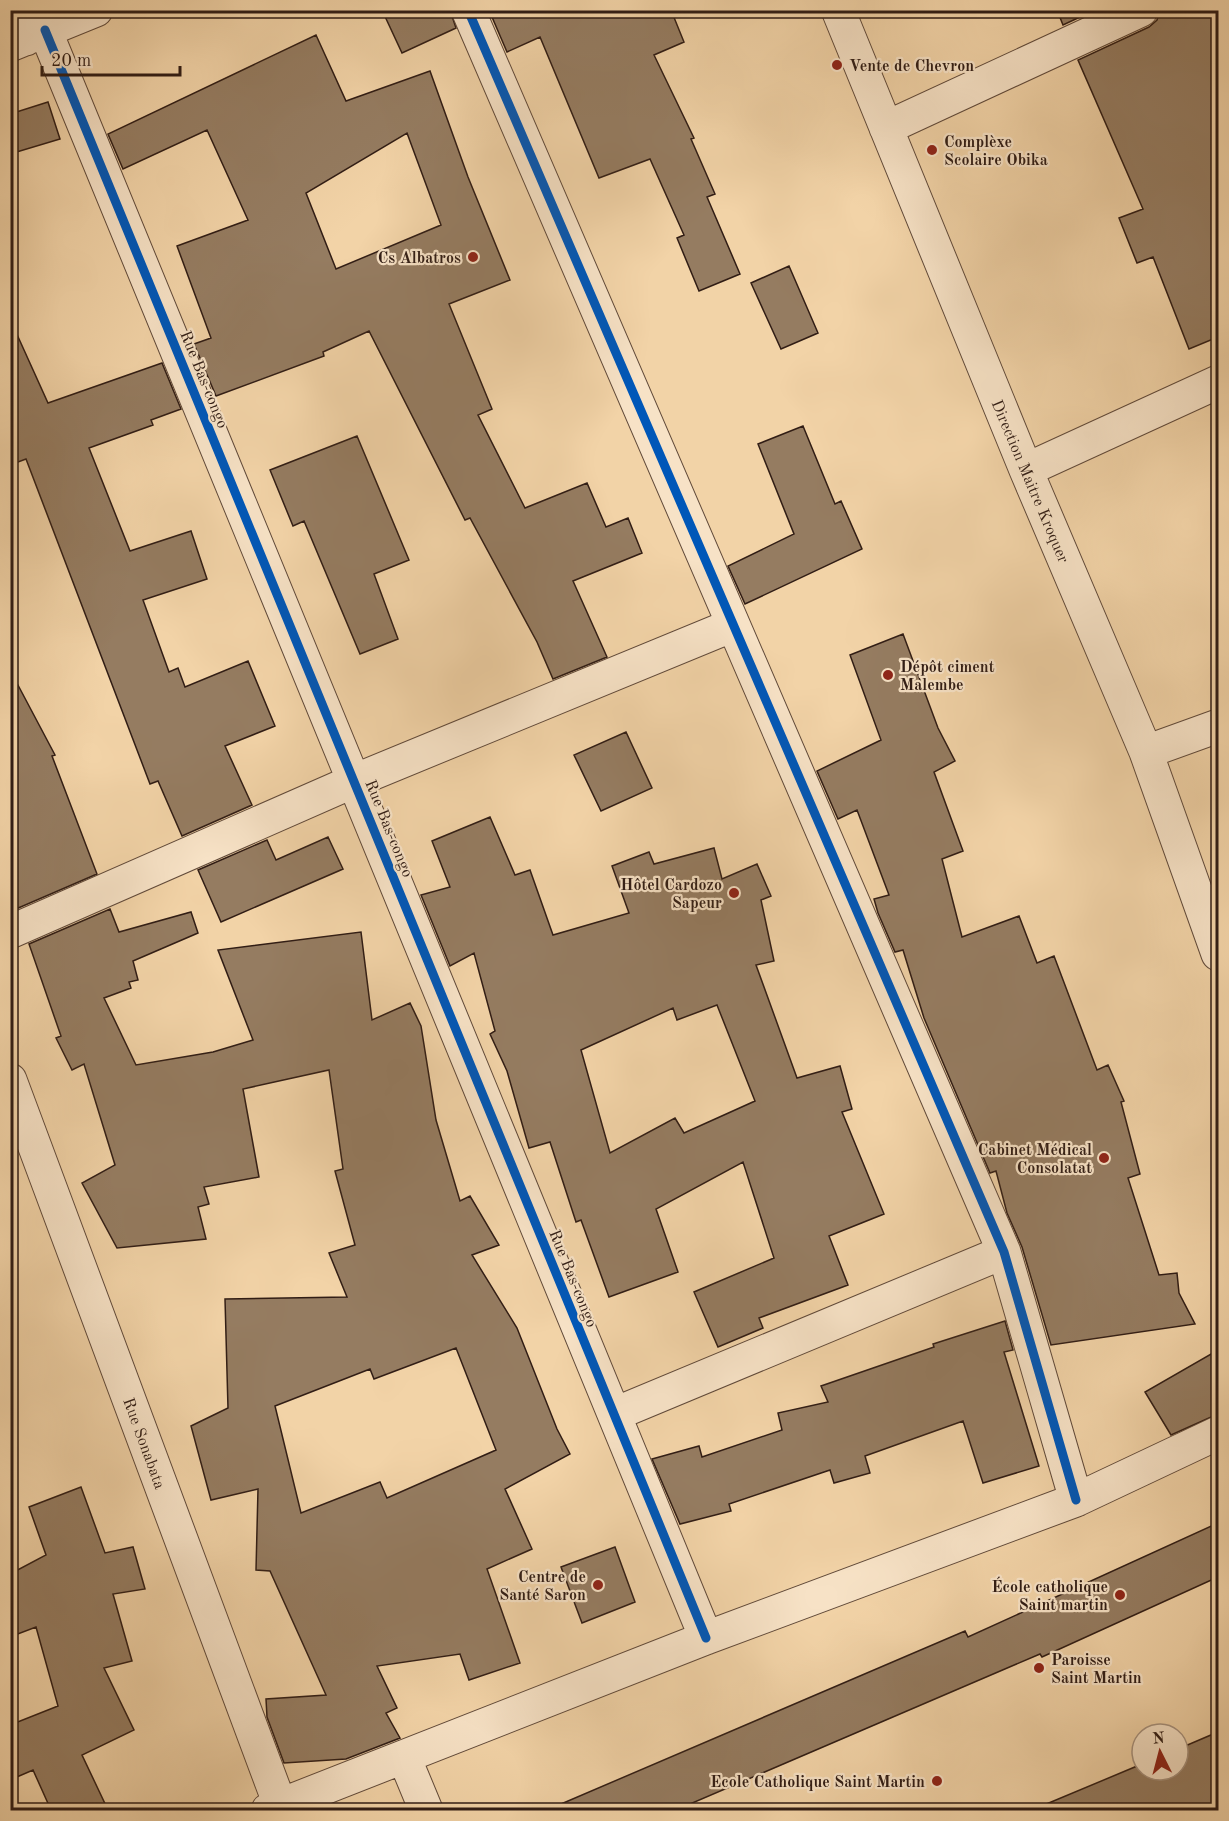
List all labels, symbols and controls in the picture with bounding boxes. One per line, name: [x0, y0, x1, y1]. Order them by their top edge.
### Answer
scale bar: [42, 39, 180, 77]
text: 20 m: [51, 52, 91, 70]
marker: Vente de Chevron: [830, 58, 844, 72]
place label: Vente de Chevron: [849, 59, 974, 75]
place label: Complèxe Scolaire Obika: [944, 135, 1048, 169]
marker: Complèxe Scolaire Obika: [925, 143, 939, 157]
marker: Cs Albatros: [466, 250, 480, 264]
place label: Cs Albatros: [378, 251, 461, 267]
street label: Rue Bas-congo: [176, 329, 230, 431]
street label: Direction Maitre Kroquer: [988, 398, 1071, 566]
place label: Dépôt ciment Malembe: [900, 660, 995, 694]
marker: Dépôt ciment Malembe: [881, 668, 895, 682]
street label: Rue Bas-congo: [361, 778, 415, 880]
place label: Hôtel Cardozo Sapeur: [620, 878, 722, 912]
marker: Hôtel Cardozo Sapeur: [727, 886, 741, 900]
place label: Cabinet Médical Consolatat: [978, 1143, 1092, 1177]
marker: Cabinet Médical Consolatat: [1097, 1151, 1111, 1165]
street label: Rue Bas-congo: [545, 1228, 599, 1330]
street label: Rue Sonabata: [119, 1396, 167, 1492]
place label: Centre de Santé Saron: [499, 1570, 586, 1604]
place label: École catholique Saint martin: [992, 1576, 1108, 1614]
marker: Centre de Santé Saron: [591, 1578, 605, 1592]
marker: École catholique Saint martin: [1113, 1588, 1127, 1602]
place label: Paroisse Saint Martin: [1051, 1653, 1142, 1687]
marker: Paroisse Saint Martin: [1032, 1661, 1046, 1675]
north arrow: [1130, 1722, 1190, 1782]
text: N: [1152, 1730, 1166, 1748]
marker: Ecole Catholique Saint Martin: [930, 1774, 944, 1788]
place label: Ecole Catholique Saint Martin: [710, 1775, 925, 1791]

